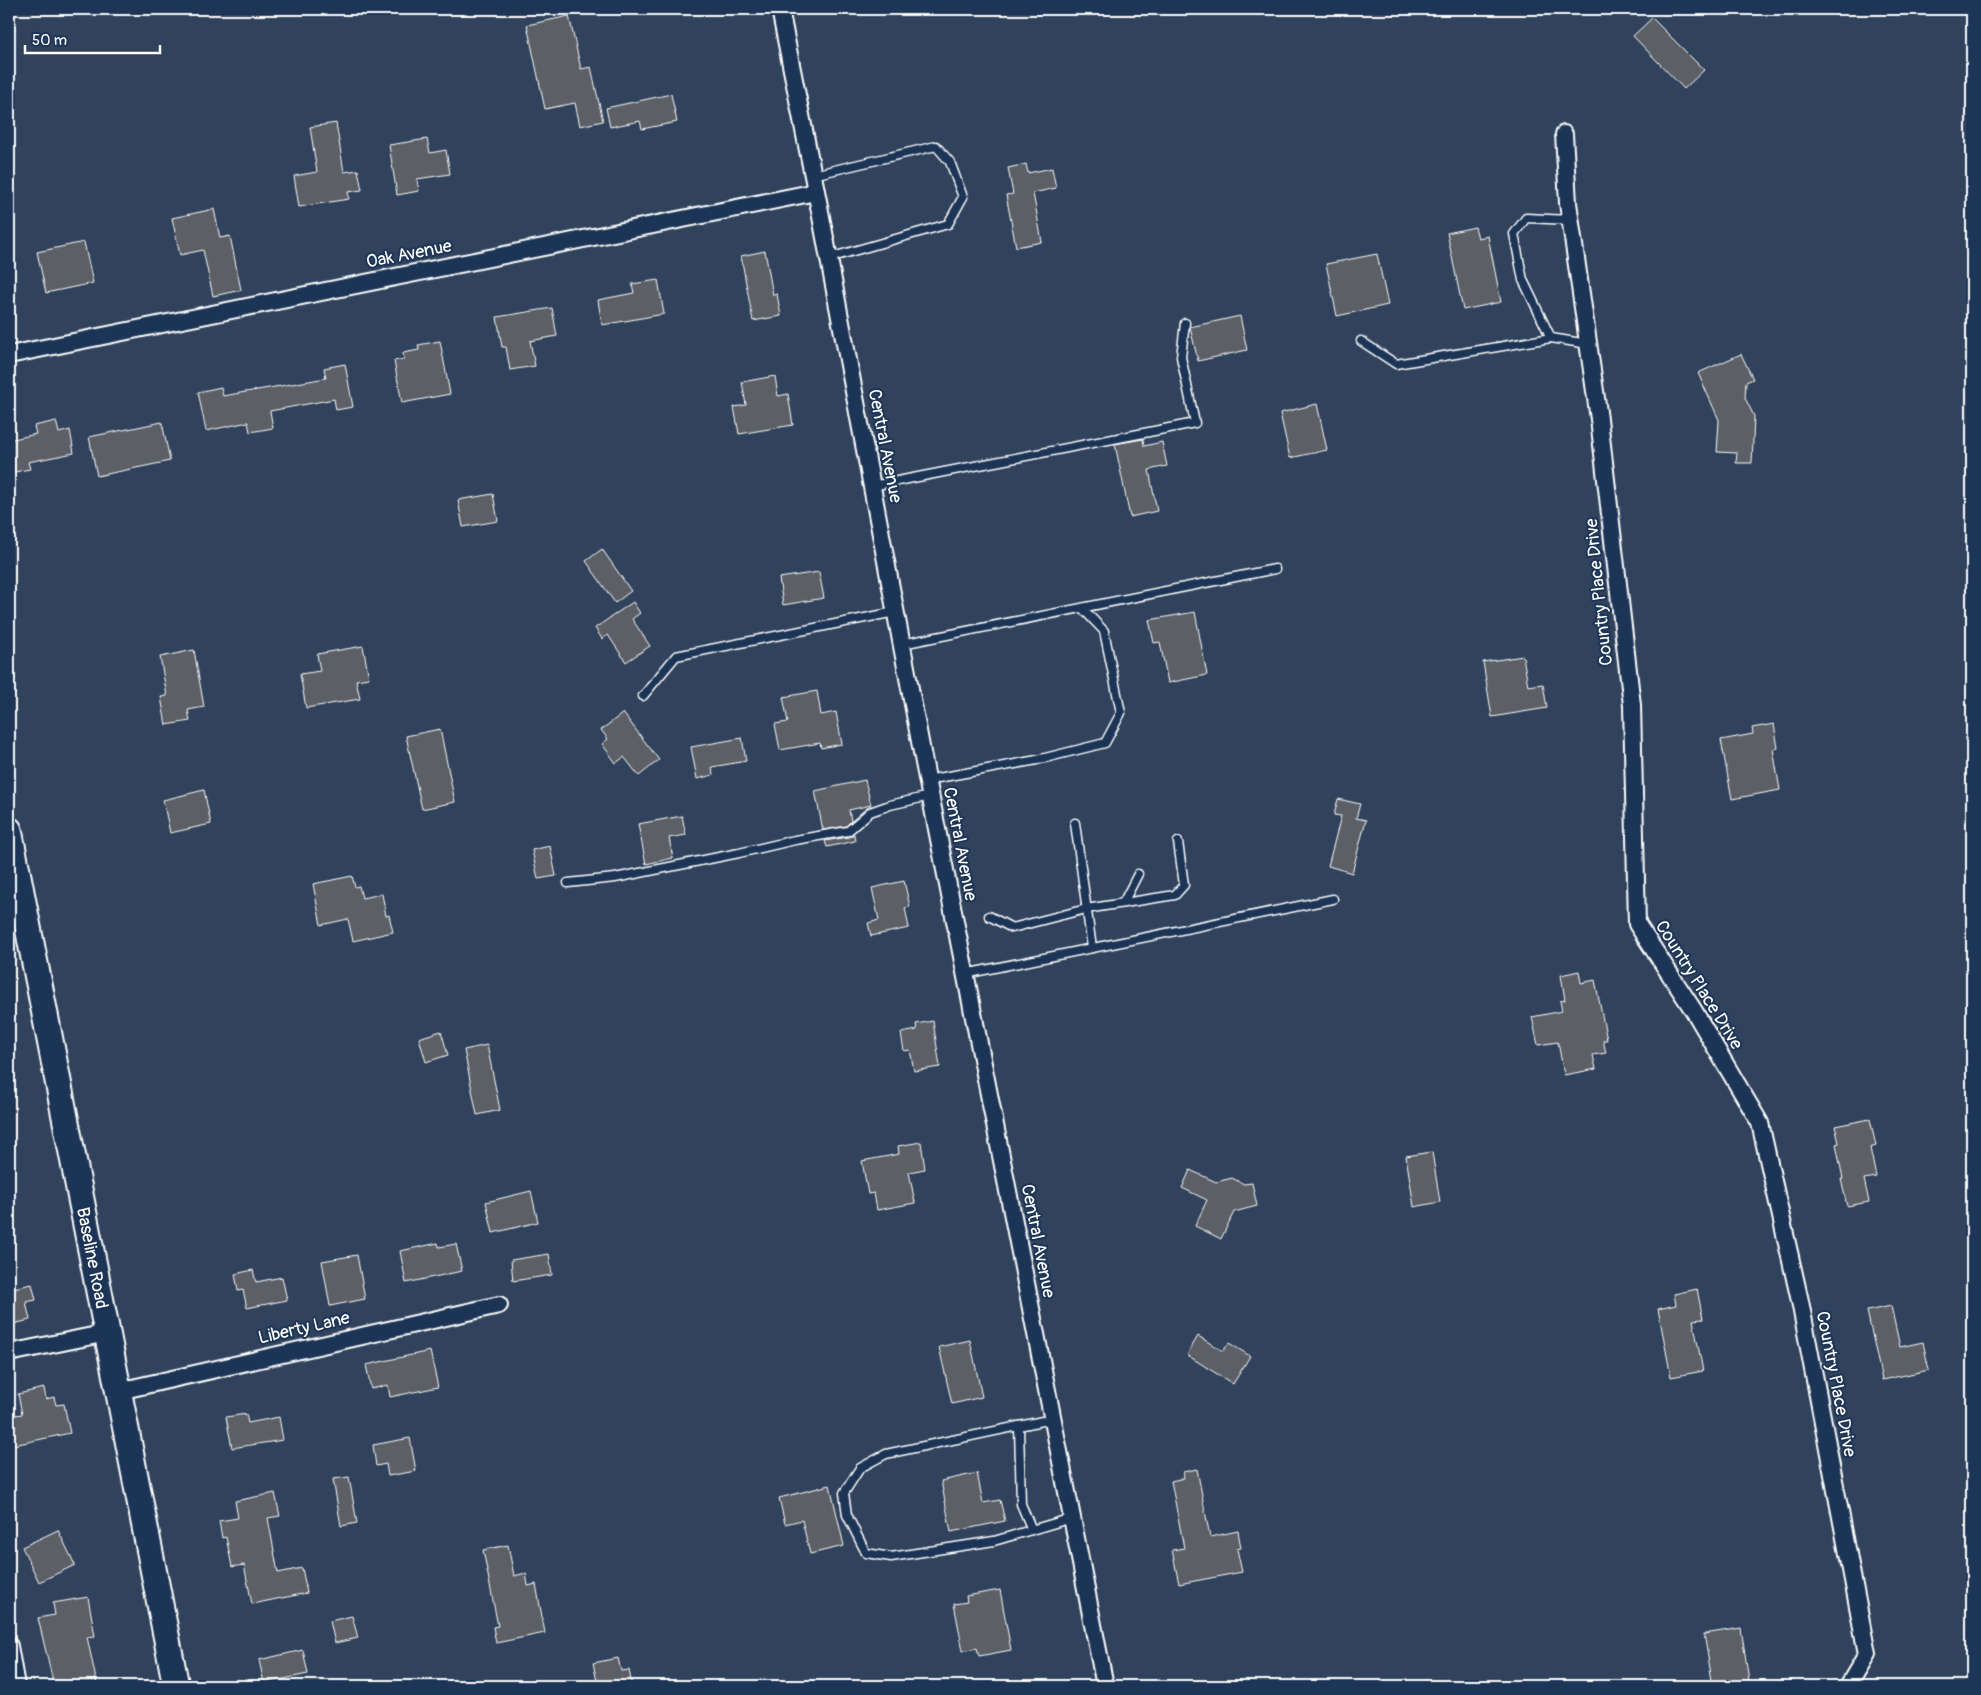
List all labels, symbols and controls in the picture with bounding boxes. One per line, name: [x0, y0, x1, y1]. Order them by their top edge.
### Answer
scale bar: [25, 22, 160, 54]
text: 50 m: [32, 31, 67, 50]
street label: Oak Avenue: [364, 234, 454, 274]
street label: Central Avenue: [863, 387, 907, 505]
street label: Country Place Drive: [1580, 517, 1618, 667]
street label: Central Avenue: [938, 785, 982, 903]
street label: Country Place Drive: [1650, 916, 1748, 1054]
street label: Central Avenue: [1016, 1182, 1060, 1300]
street label: Baseline Road: [71, 1205, 114, 1311]
street label: Liberty Lane: [256, 1306, 352, 1350]
street label: Country Place Drive: [1811, 1309, 1861, 1459]

